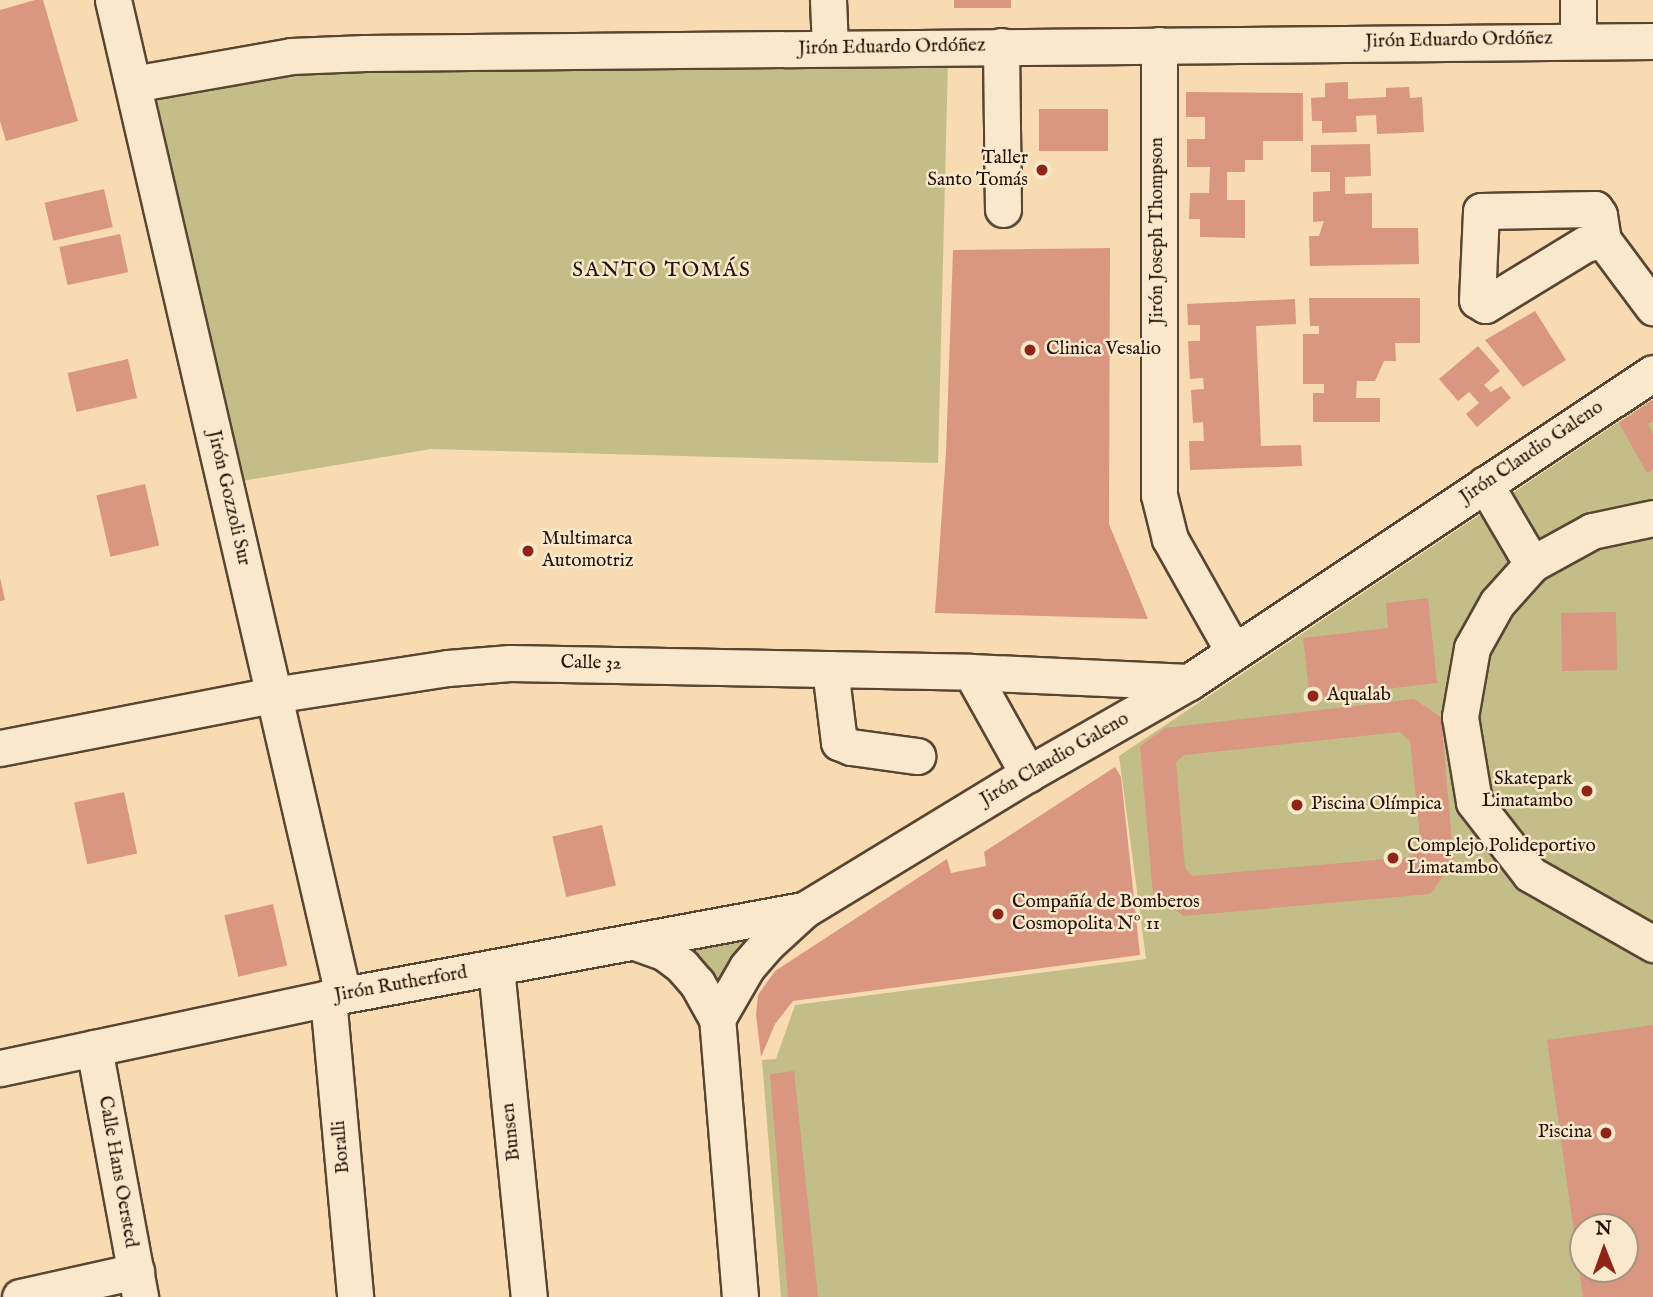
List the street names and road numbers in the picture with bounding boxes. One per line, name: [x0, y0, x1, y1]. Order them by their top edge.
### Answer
street label: Jirón Eduardo Ordóñez: [1365, 28, 1553, 54]
street label: Jirón Eduardo Ordóñez: [798, 35, 986, 61]
street label: Jirón Joseph Thompson: [1147, 137, 1169, 325]
street label: Jirón Claudio Galeno: [1456, 397, 1608, 509]
street label: Jirón Gozzoli Sur: [201, 428, 255, 568]
street label: Calle 32: [560, 652, 622, 676]
street label: Jirón Claudio Galeno: [977, 708, 1133, 812]
street label: Jirón Rutherford: [333, 962, 469, 1008]
street label: Calle Hans Oersted: [92, 1094, 142, 1250]
street label: Bunsen: [498, 1102, 526, 1162]
street label: Boralli: [328, 1119, 356, 1175]

